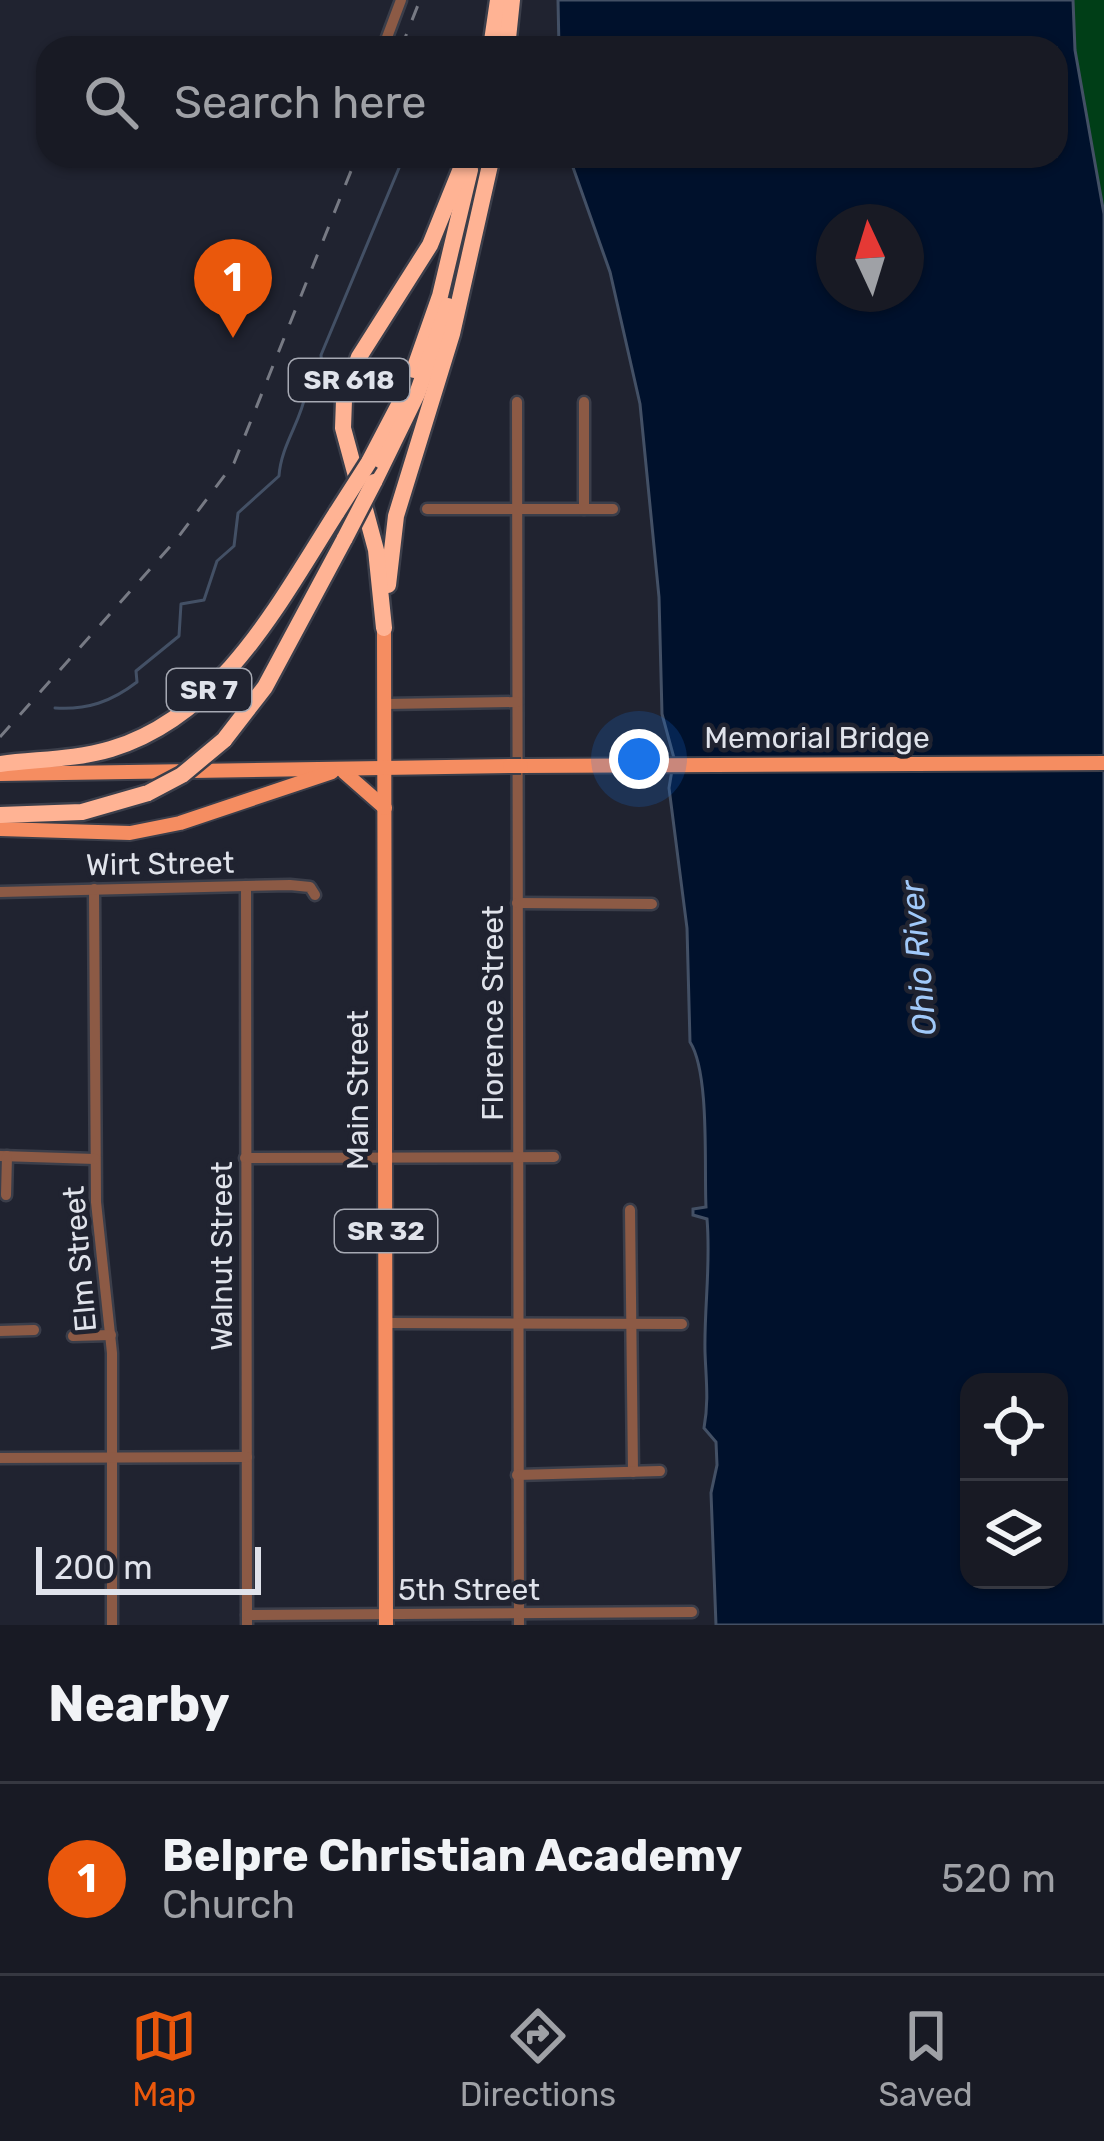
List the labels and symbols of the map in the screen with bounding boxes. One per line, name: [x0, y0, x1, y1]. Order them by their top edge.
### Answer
north arrow: [816, 204, 924, 312]
pin: 1: [194, 239, 272, 338]
road number: SR 618: [289, 359, 409, 401]
road number: SR 7: [167, 669, 251, 711]
street label: Memorial Bridge: [704, 720, 930, 756]
your location: [609, 729, 669, 789]
street label: Wirt Street: [85, 845, 235, 883]
water label: Ohio River: [892, 877, 944, 1037]
street label: Florence Street: [475, 905, 511, 1121]
street label: Main Street: [340, 1010, 376, 1170]
street label: Walnut Street: [204, 1161, 240, 1351]
street label: Elm Street: [56, 1184, 104, 1333]
road number: SR 32: [335, 1210, 437, 1252]
scale bar: [36, 1541, 261, 1594]
street label: 5th Street: [398, 1572, 540, 1608]

